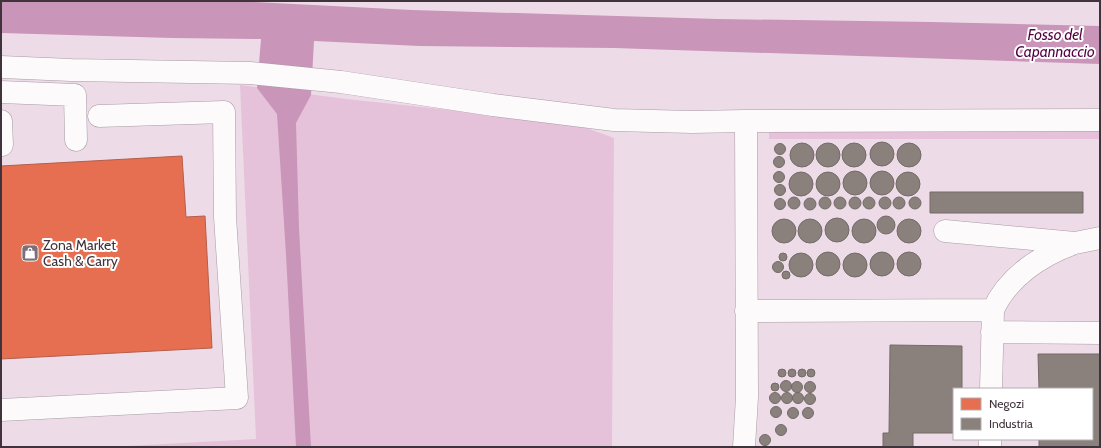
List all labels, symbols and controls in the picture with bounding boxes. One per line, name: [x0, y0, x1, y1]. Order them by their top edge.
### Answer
water label: Fosso del Capannaccio: [1015, 26, 1095, 61]
place label: Zona Market Cash & Carry: [43, 236, 118, 270]
shop icon: Zona Market Cash & Carry: [20, 243, 40, 263]
legend: [953, 388, 1093, 440]
text: Negozi: [989, 396, 1024, 411]
text: Industria: [989, 416, 1033, 431]

